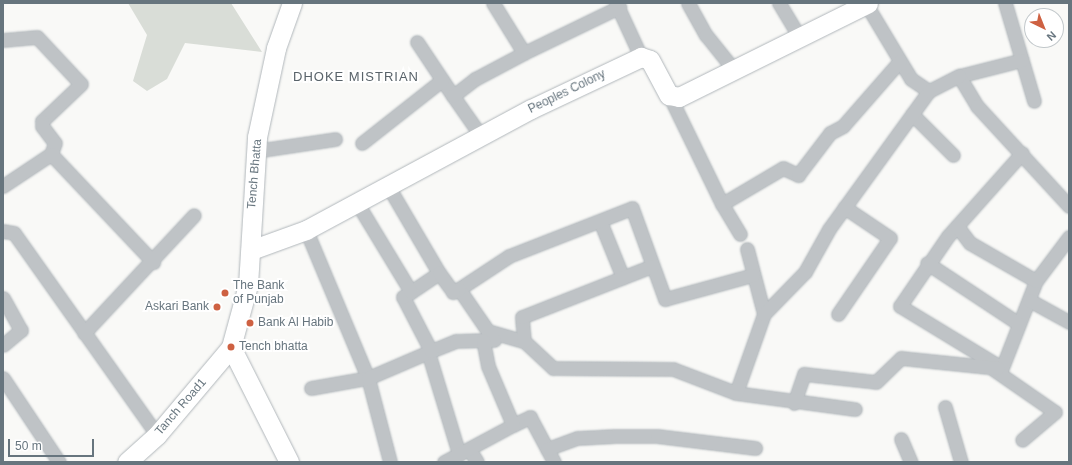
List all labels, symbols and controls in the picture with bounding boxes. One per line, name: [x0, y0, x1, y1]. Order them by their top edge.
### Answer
north arrow: [1024, 8, 1064, 48]
text: N: [1045, 29, 1059, 43]
street label: Peoples Colony: [526, 67, 608, 117]
district label: DHOKE MISTRIAN: [293, 69, 419, 85]
street label: Tench Bhatta: [245, 138, 265, 210]
place label: The Bank of Punjab: [233, 279, 284, 307]
marker: The Bank of Punjab: [220, 288, 230, 298]
place label: Askari Bank: [145, 300, 209, 314]
marker: Askari Bank: [212, 302, 222, 312]
place label: Bank Al Habib: [258, 316, 334, 330]
marker: Bank Al Habib: [245, 318, 255, 328]
place label: Tench bhatta: [239, 340, 308, 354]
marker: Tench bhatta: [226, 342, 236, 352]
street label: Tanch Road1: [152, 376, 210, 438]
scale bar: [10, 431, 96, 457]
text: 50 m: [15, 439, 42, 453]

